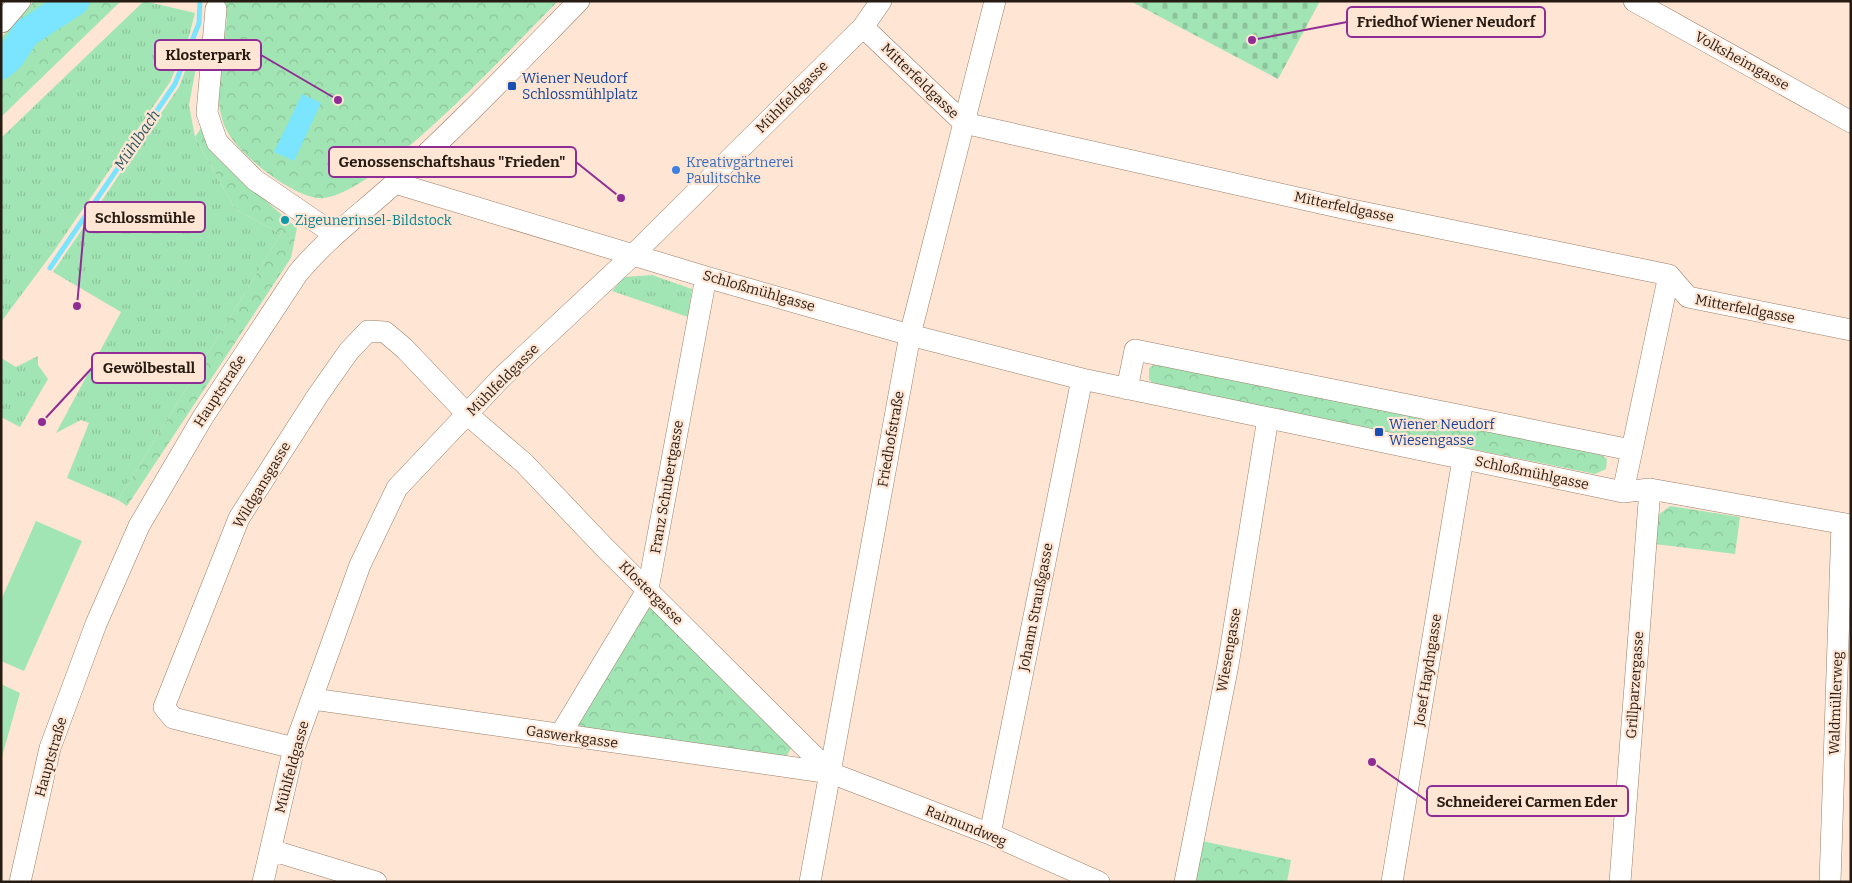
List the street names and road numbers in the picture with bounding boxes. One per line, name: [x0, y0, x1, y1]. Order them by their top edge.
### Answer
street label: Volksheimgasse: [1692, 28, 1792, 94]
street label: Mitterfeldgasse: [878, 40, 962, 122]
street label: Mühlfeldgasse: [752, 57, 832, 137]
street label: Mitterfeldgasse: [1293, 188, 1395, 226]
street label: Schloßmühlgasse: [701, 267, 817, 315]
street label: Mitterfeldgasse: [1694, 291, 1796, 327]
street label: Mühlfeldgasse: [463, 340, 543, 420]
street label: Hauptstraße: [190, 352, 250, 430]
street label: Friedhofstraße: [874, 390, 908, 488]
street label: Franz Schubertgasse: [647, 419, 687, 555]
street label: Wildgansgasse: [230, 439, 294, 531]
street label: Schloßmühlgasse: [1474, 453, 1590, 493]
street label: Johann Straußgasse: [1015, 542, 1057, 673]
street label: Klostergasse: [615, 557, 687, 629]
street label: Wiesengasse: [1213, 607, 1245, 693]
street label: Josef Haydngasse: [1411, 613, 1445, 728]
street label: Grillparzergasse: [1623, 631, 1647, 739]
street label: Waldmüllerweg: [1826, 651, 1846, 755]
street label: Hauptstraße: [31, 715, 71, 799]
street label: Mühlfeldgasse: [271, 719, 313, 815]
street label: Gaswerkgasse: [525, 722, 619, 752]
street label: Raimundweg: [923, 802, 1009, 850]

